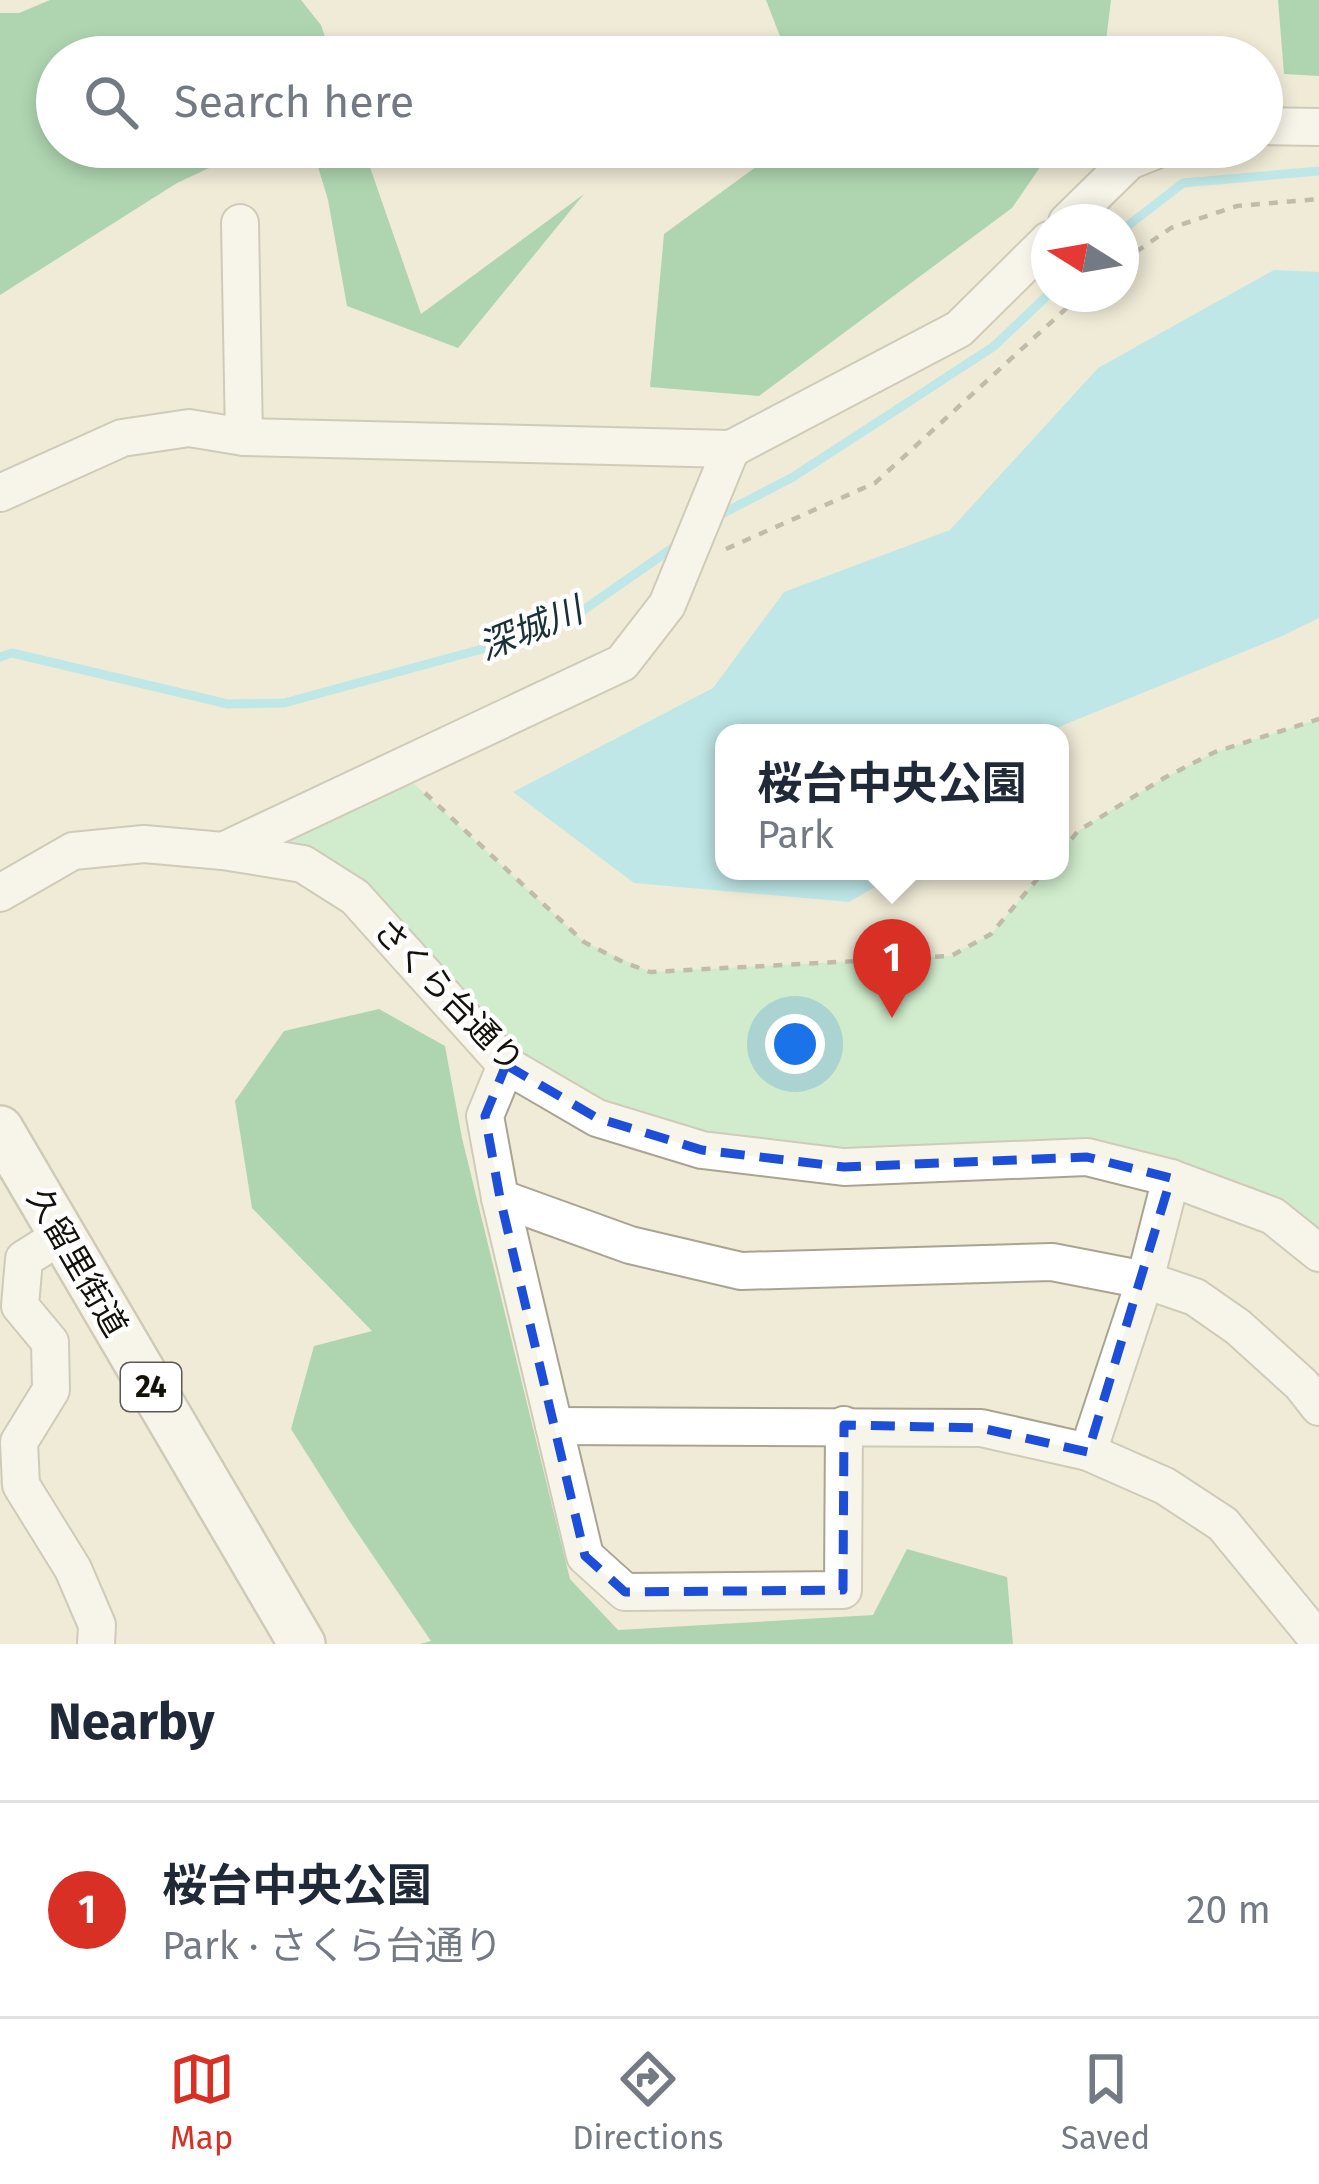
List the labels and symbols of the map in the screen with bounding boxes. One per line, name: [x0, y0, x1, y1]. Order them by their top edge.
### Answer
north arrow: [1031, 204, 1139, 312]
water label: 深城川: [472, 587, 592, 670]
street label: さくら台通り: [365, 911, 531, 1081]
pin: 1: [853, 919, 931, 1018]
your location: [765, 1014, 825, 1074]
street label: 久留里街道: [19, 1181, 136, 1344]
road number: 24: [121, 1363, 181, 1411]

